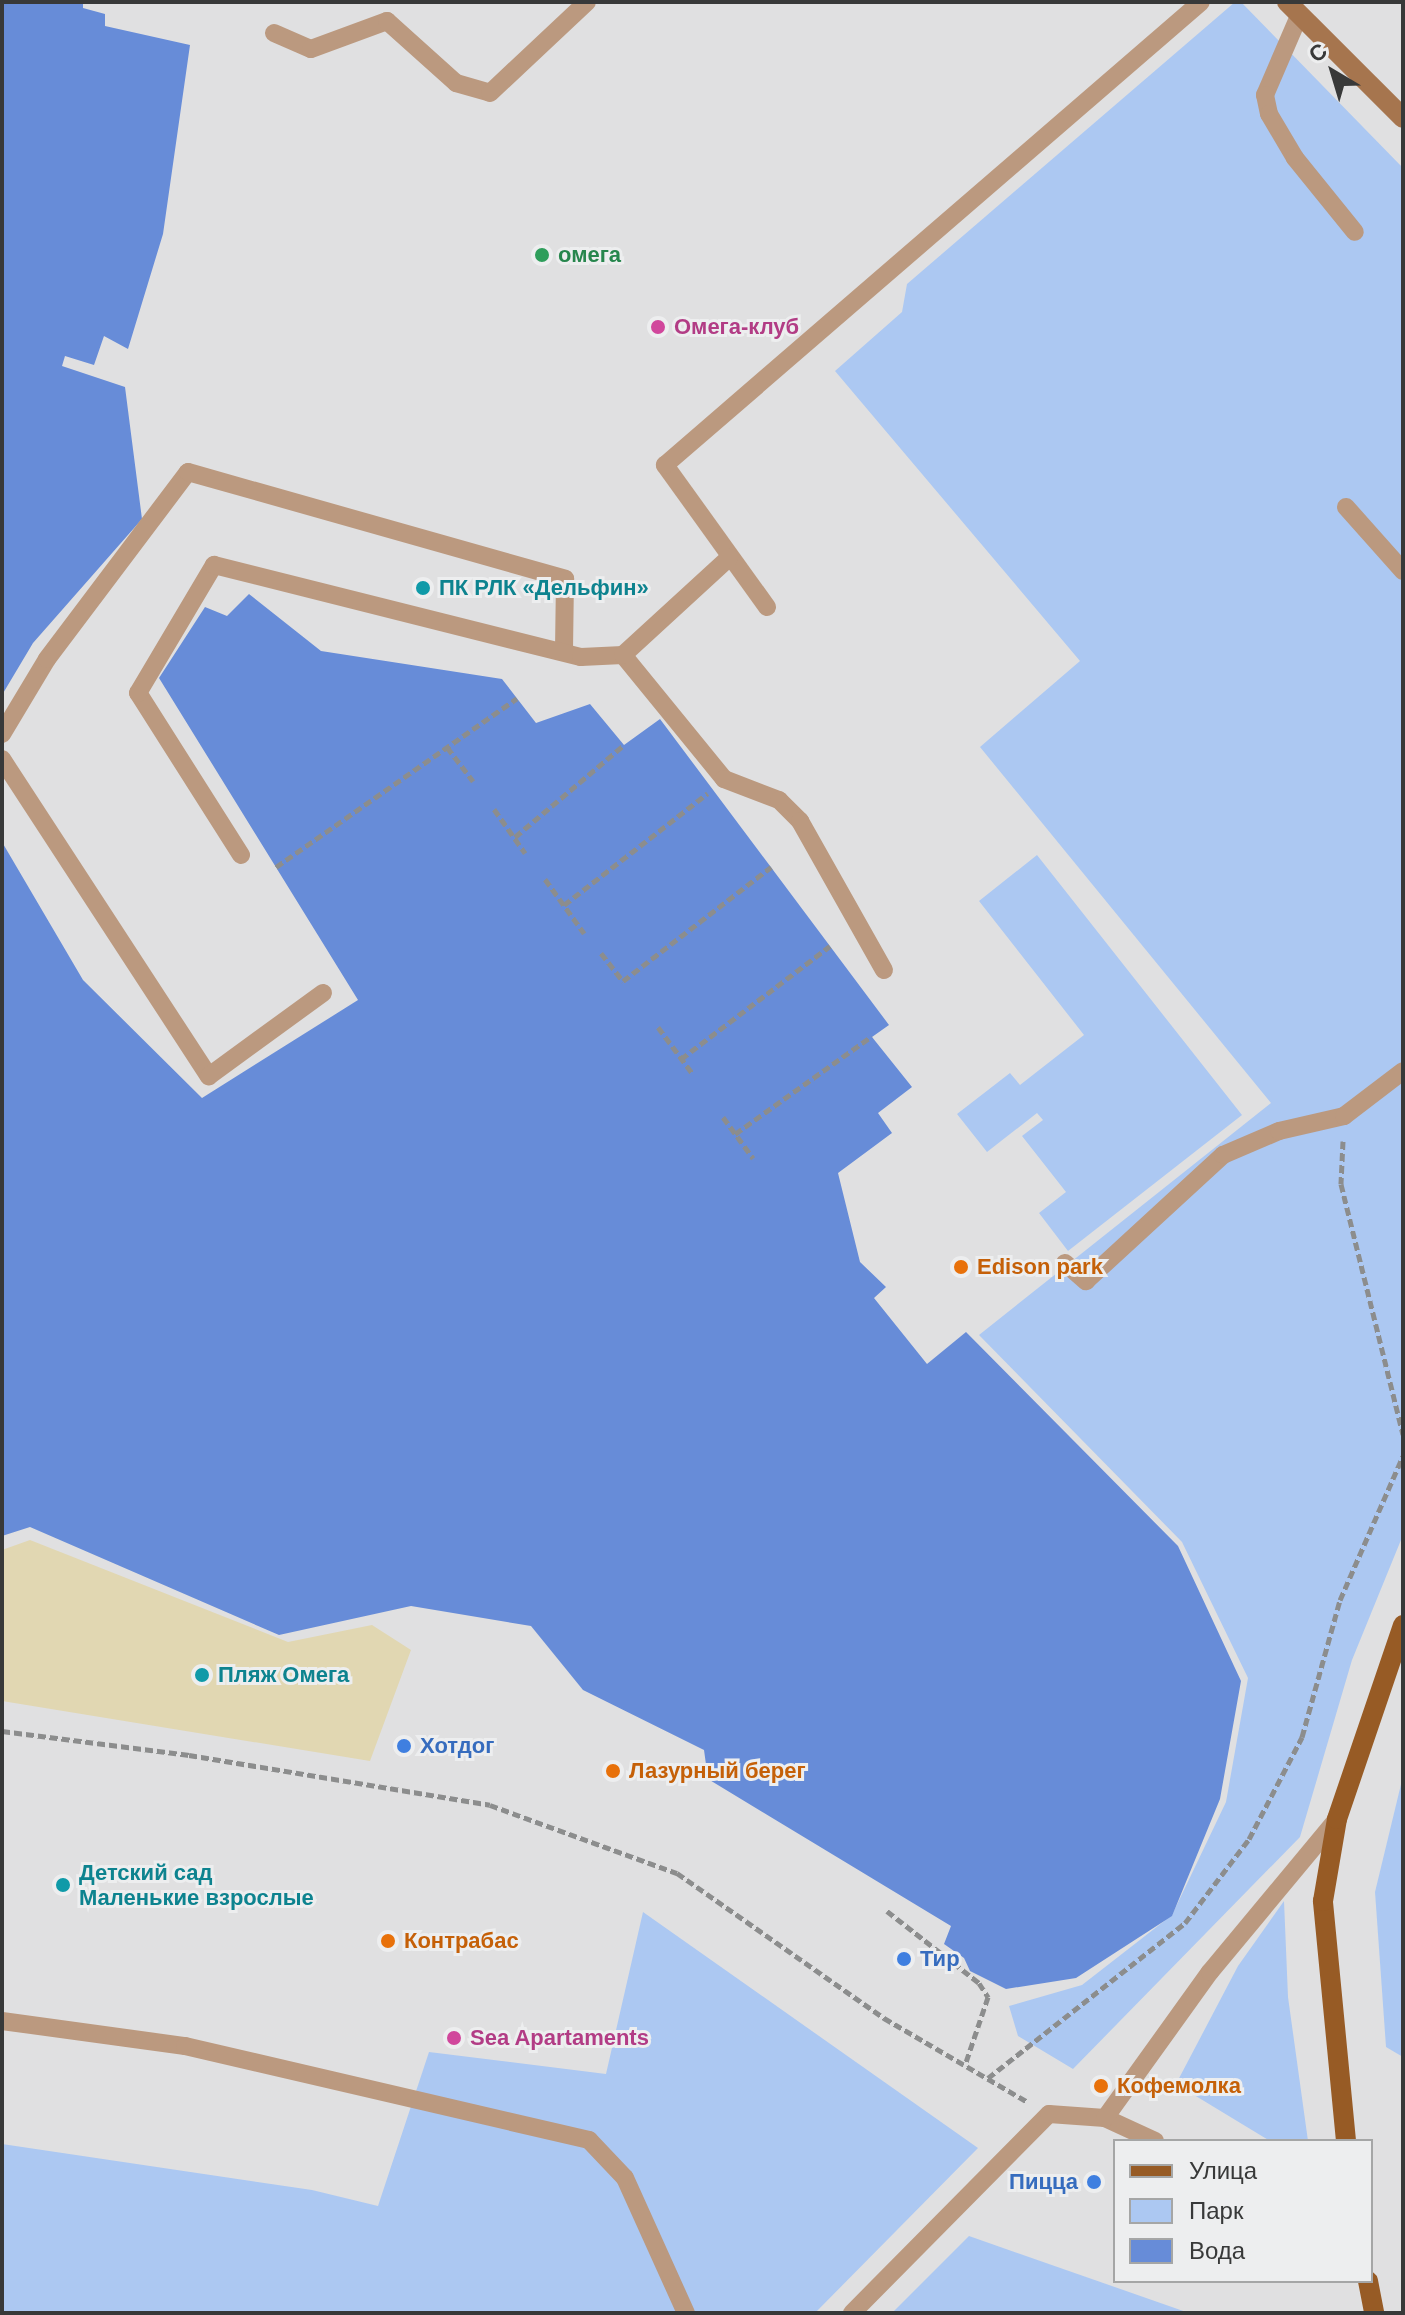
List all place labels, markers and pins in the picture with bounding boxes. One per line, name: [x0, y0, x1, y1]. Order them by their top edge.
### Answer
place label: омега: [558, 242, 621, 268]
marker: омега: [533, 246, 551, 264]
place label: Омега-клуб: [674, 314, 799, 340]
marker: Омега-клуб: [649, 318, 667, 336]
place label: ПК РЛК «Дельфин»: [439, 575, 649, 601]
marker: ПК РЛК «Дельфин»: [414, 579, 432, 597]
place label: Edison park: [977, 1254, 1103, 1280]
marker: Edison park: [952, 1258, 970, 1276]
place label: Пляж Омега: [218, 1662, 349, 1688]
marker: Пляж Омега: [193, 1666, 211, 1684]
place label: Хотдог: [420, 1733, 494, 1759]
marker: Хотдог: [395, 1737, 413, 1755]
place label: Лазурный берег: [629, 1758, 806, 1784]
marker: Лазурный берег: [604, 1762, 622, 1780]
place label: Детский сад Маленькие взрослые: [79, 1859, 314, 1910]
marker: Детский сад Маленькие взрослые: [54, 1876, 72, 1894]
place label: Контрабас: [404, 1928, 519, 1954]
marker: Контрабас: [379, 1932, 397, 1950]
place label: Тир: [920, 1946, 960, 1972]
marker: Тир: [895, 1950, 913, 1968]
place label: Sea Apartaments: [470, 2025, 650, 2051]
marker: Sea Apartaments: [445, 2029, 463, 2047]
place label: Кофемолка: [1117, 2073, 1241, 2099]
marker: Кофемолка: [1092, 2077, 1110, 2095]
place label: Пицца: [1009, 2169, 1078, 2195]
marker: Пицца: [1085, 2173, 1103, 2191]

